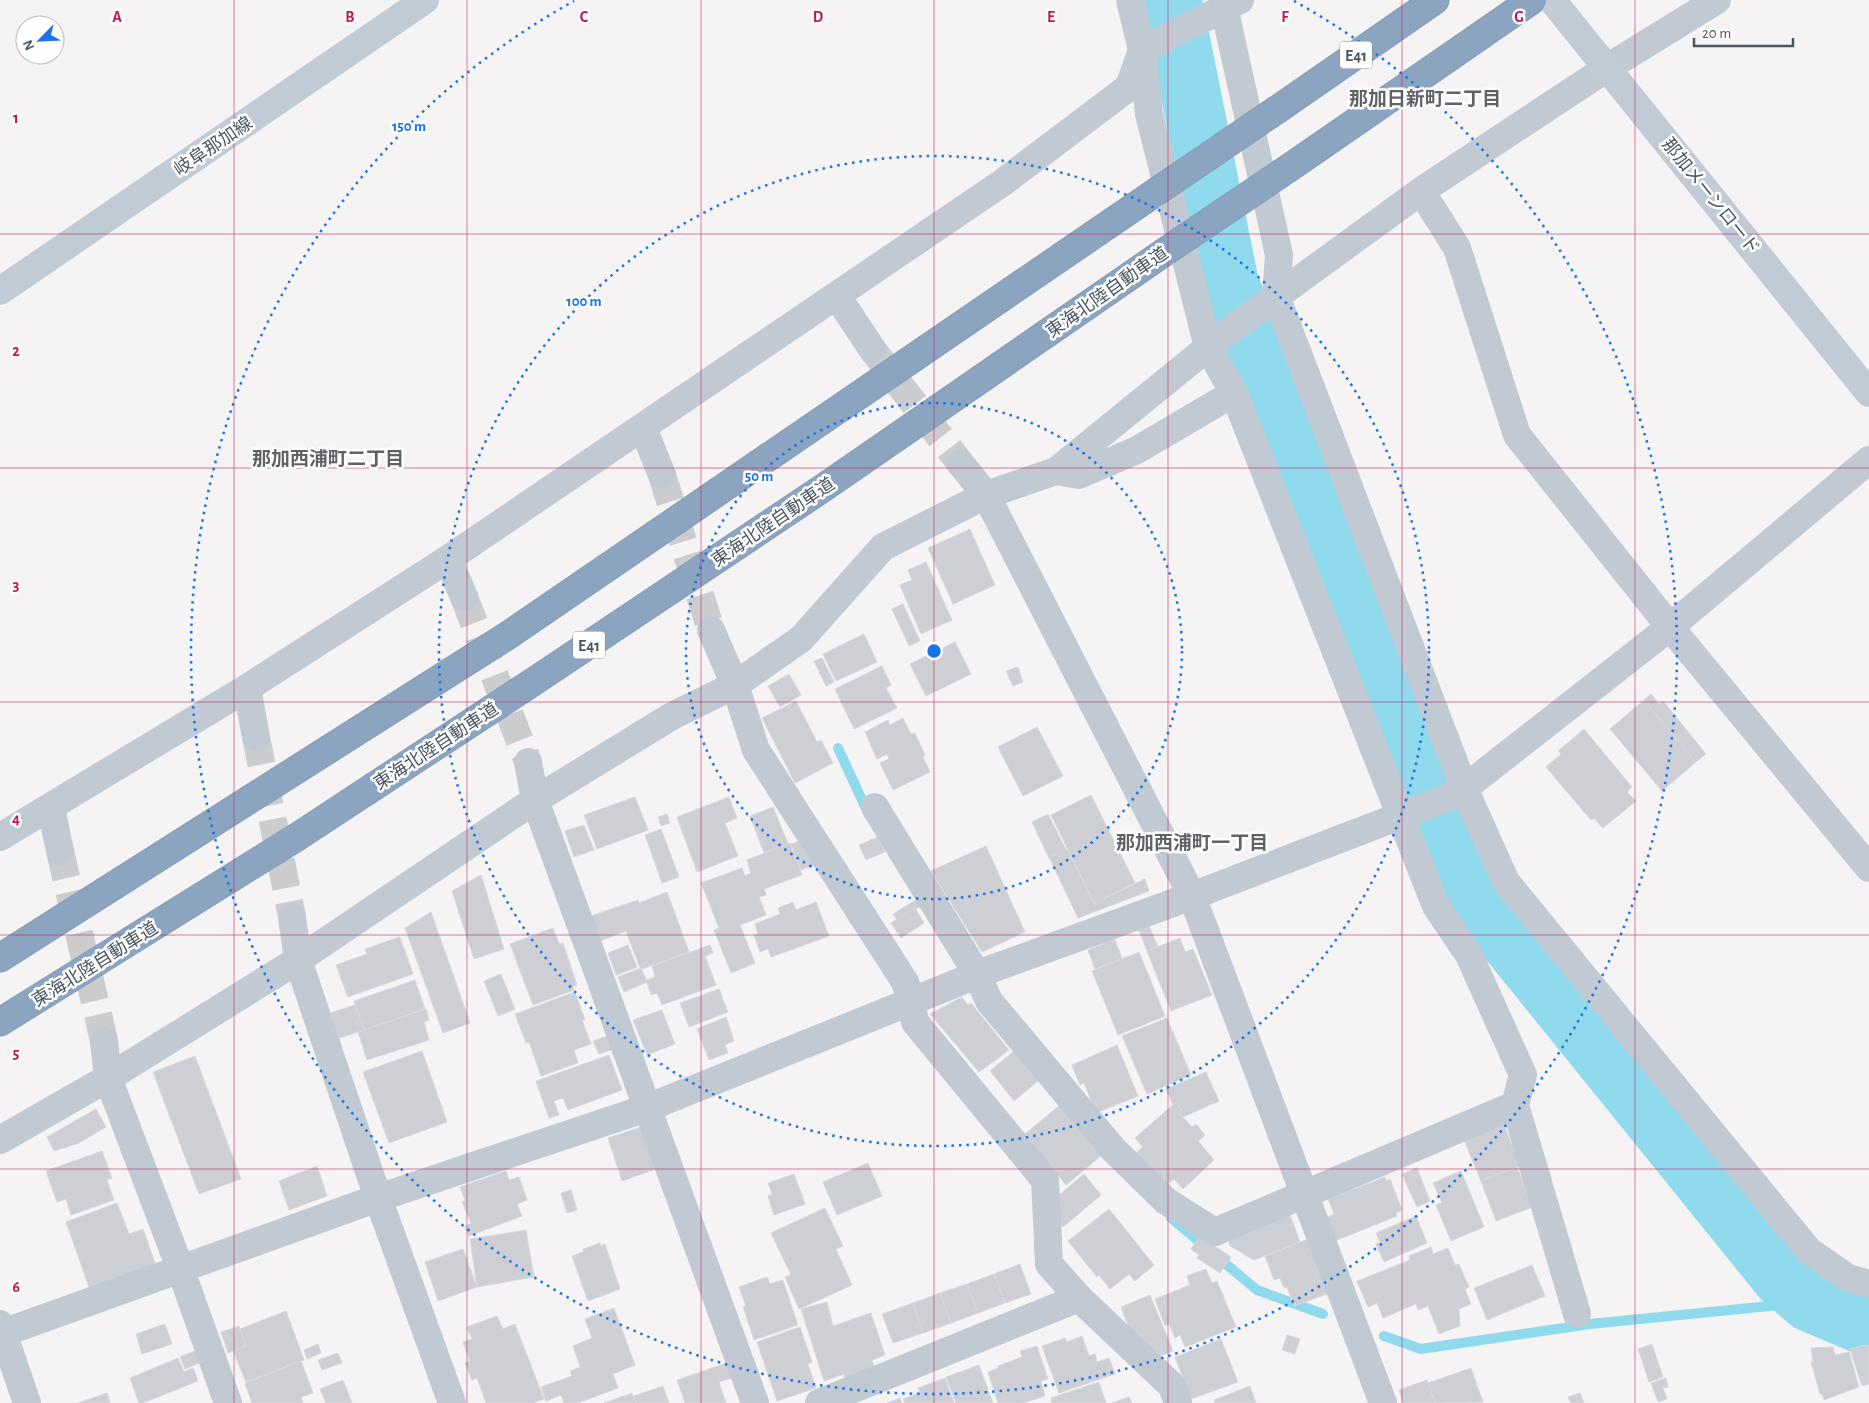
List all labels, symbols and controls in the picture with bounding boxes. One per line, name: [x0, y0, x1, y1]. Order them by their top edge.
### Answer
text: A: [112, 9, 122, 25]
text: B: [345, 9, 355, 25]
text: C: [580, 9, 589, 25]
text: D: [813, 9, 824, 25]
text: E: [1047, 9, 1055, 25]
text: F: [1281, 9, 1289, 25]
text: G: [1514, 9, 1524, 25]
north arrow: [15, 15, 65, 65]
scale bar: [1694, 15, 1793, 47]
text: 20 m: [1702, 26, 1731, 41]
text: N: [21, 38, 37, 52]
road number: E41: [1340, 42, 1372, 68]
district label: 那加日新町二丁目: [1349, 89, 1501, 109]
text: 1: [13, 110, 19, 126]
street label: 岐阜那加線: [170, 113, 256, 179]
text: 150 m: [392, 119, 426, 134]
street label: 那加メーンロード: [1658, 135, 1763, 258]
street label: 東海北陸自動車道: [1042, 243, 1172, 341]
text: 100 m: [566, 294, 602, 309]
text: 2: [12, 343, 20, 359]
district label: 那加西浦町二丁目: [252, 448, 404, 469]
text: 50 m: [745, 469, 773, 484]
street label: 東海北陸自動車道: [708, 473, 838, 571]
text: 3: [13, 577, 20, 593]
road number: E41: [573, 632, 605, 658]
centre of rings: [925, 642, 943, 660]
street label: 東海北陸自動車道: [370, 698, 502, 794]
text: 4: [12, 811, 20, 827]
district label: 那加西浦町一丁目: [1116, 832, 1268, 853]
street label: 東海北陸自動車道: [29, 917, 161, 1011]
text: 5: [13, 1045, 20, 1061]
text: 6: [12, 1279, 20, 1295]

